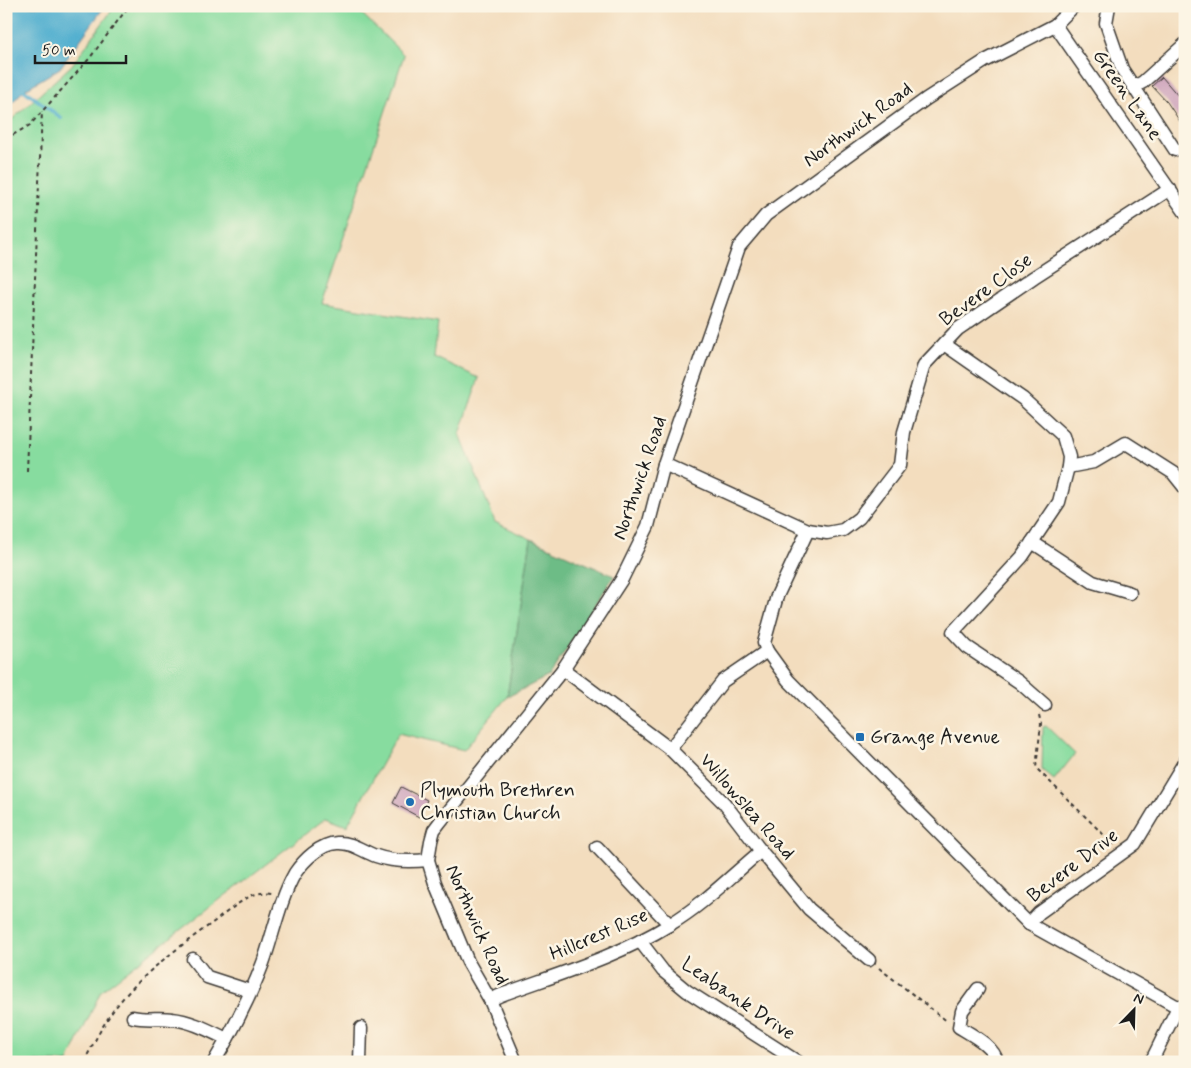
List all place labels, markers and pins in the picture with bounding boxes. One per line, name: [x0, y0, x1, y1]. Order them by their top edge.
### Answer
place label: Grange Avenue: [870, 724, 1000, 751]
marker: Grange Avenue: [854, 731, 866, 743]
place label: Plymouth Brethren Christian Church: [420, 777, 575, 827]
marker: Plymouth Brethren Christian Church: [404, 796, 416, 808]

